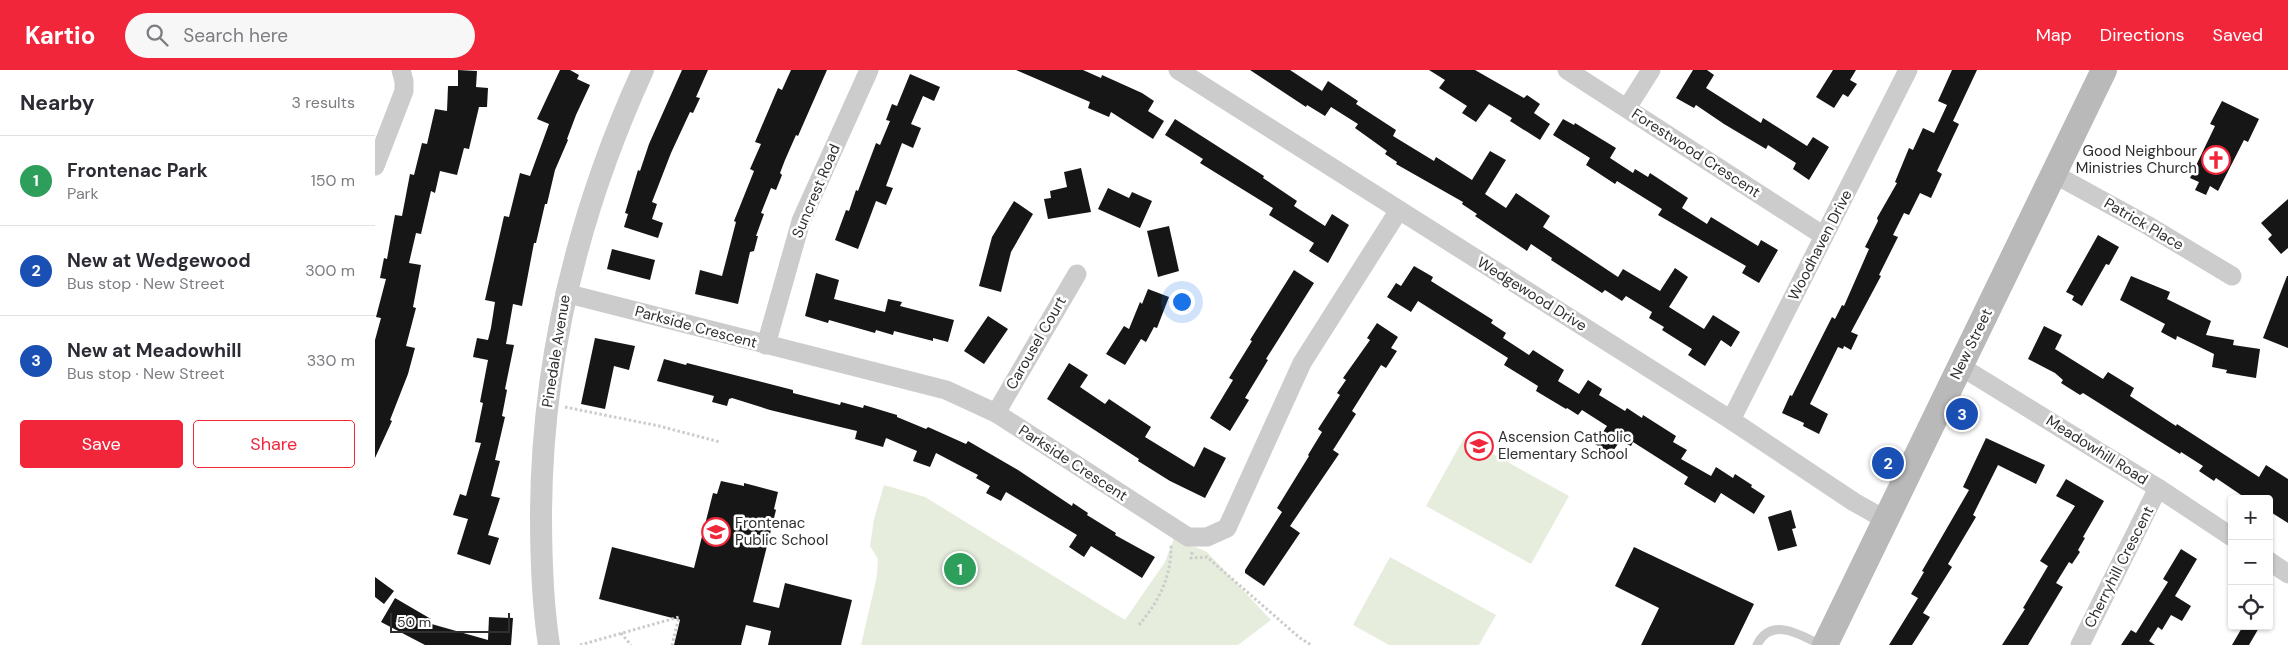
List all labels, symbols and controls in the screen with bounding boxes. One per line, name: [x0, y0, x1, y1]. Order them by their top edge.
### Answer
search box: [125, 13, 475, 58]
text: Kartio: [25, 20, 95, 51]
icon: search: [143, 21, 171, 49]
text: Search here: [183, 23, 288, 48]
text: Map: [2036, 23, 2072, 47]
text: Directions: [2100, 23, 2185, 47]
text: Saved: [2213, 23, 2263, 47]
text: Nearby: [20, 89, 94, 117]
text: 3 results: [292, 92, 355, 113]
street label: Forestwood Crescent: [1628, 104, 1764, 202]
street label: Suncrest Road: [787, 141, 845, 241]
place label: Good Neighbour Ministries Church: [2076, 141, 2197, 178]
church icon: Good Neighbour Ministries Church: [2201, 145, 2231, 175]
text: Frontenac Park: [67, 158, 208, 183]
text: 1: [33, 170, 39, 191]
text: 150 m: [311, 170, 355, 191]
text: Park: [67, 183, 99, 204]
street label: Woodhaven Drive: [1783, 186, 1857, 304]
street label: Patrick Place: [2101, 193, 2187, 255]
text: New at Wedgewood: [67, 248, 251, 273]
street label: Wedgewood Drive: [1473, 252, 1591, 336]
text: 2: [31, 260, 41, 281]
text: 300 m: [305, 260, 355, 281]
text: Bus stop · New Street: [67, 273, 225, 294]
your location: [1169, 289, 1195, 315]
street label: Pinedale Avenue: [537, 293, 575, 409]
street label: Carousel Court: [1001, 293, 1071, 393]
street label: Parkside Crescent: [633, 301, 760, 353]
street label: New Street: [1945, 305, 1997, 383]
text: New at Meadowhill: [67, 338, 241, 363]
text: 3: [31, 350, 41, 371]
text: 330 m: [307, 350, 355, 371]
text: Bus stop · New Street: [67, 363, 225, 384]
pin: 3: [1946, 395, 1978, 433]
street label: Meadowhill Road: [2042, 411, 2152, 489]
button: Save: [20, 420, 183, 468]
button: Share: [193, 420, 355, 468]
street label: Parkside Crescent: [1015, 420, 1131, 506]
place label: Ascension Catholic Elementary School: [1498, 427, 1631, 464]
school or university icon: Ascension Catholic Elementary School: [1464, 431, 1494, 461]
pin: 2: [1872, 444, 1904, 482]
map controls: [2228, 495, 2273, 630]
button: +: [2228, 495, 2273, 540]
street label: Cherryhill Crescent: [2080, 503, 2158, 631]
place label: Frontenac Public School: [735, 513, 828, 550]
school or university icon: Frontenac Public School: [701, 517, 731, 547]
button: −: [2228, 540, 2273, 585]
pin: 1: [944, 550, 976, 588]
button: locate: [2228, 585, 2273, 630]
scale bar: [390, 610, 510, 633]
text: 50 m: [397, 613, 431, 631]

